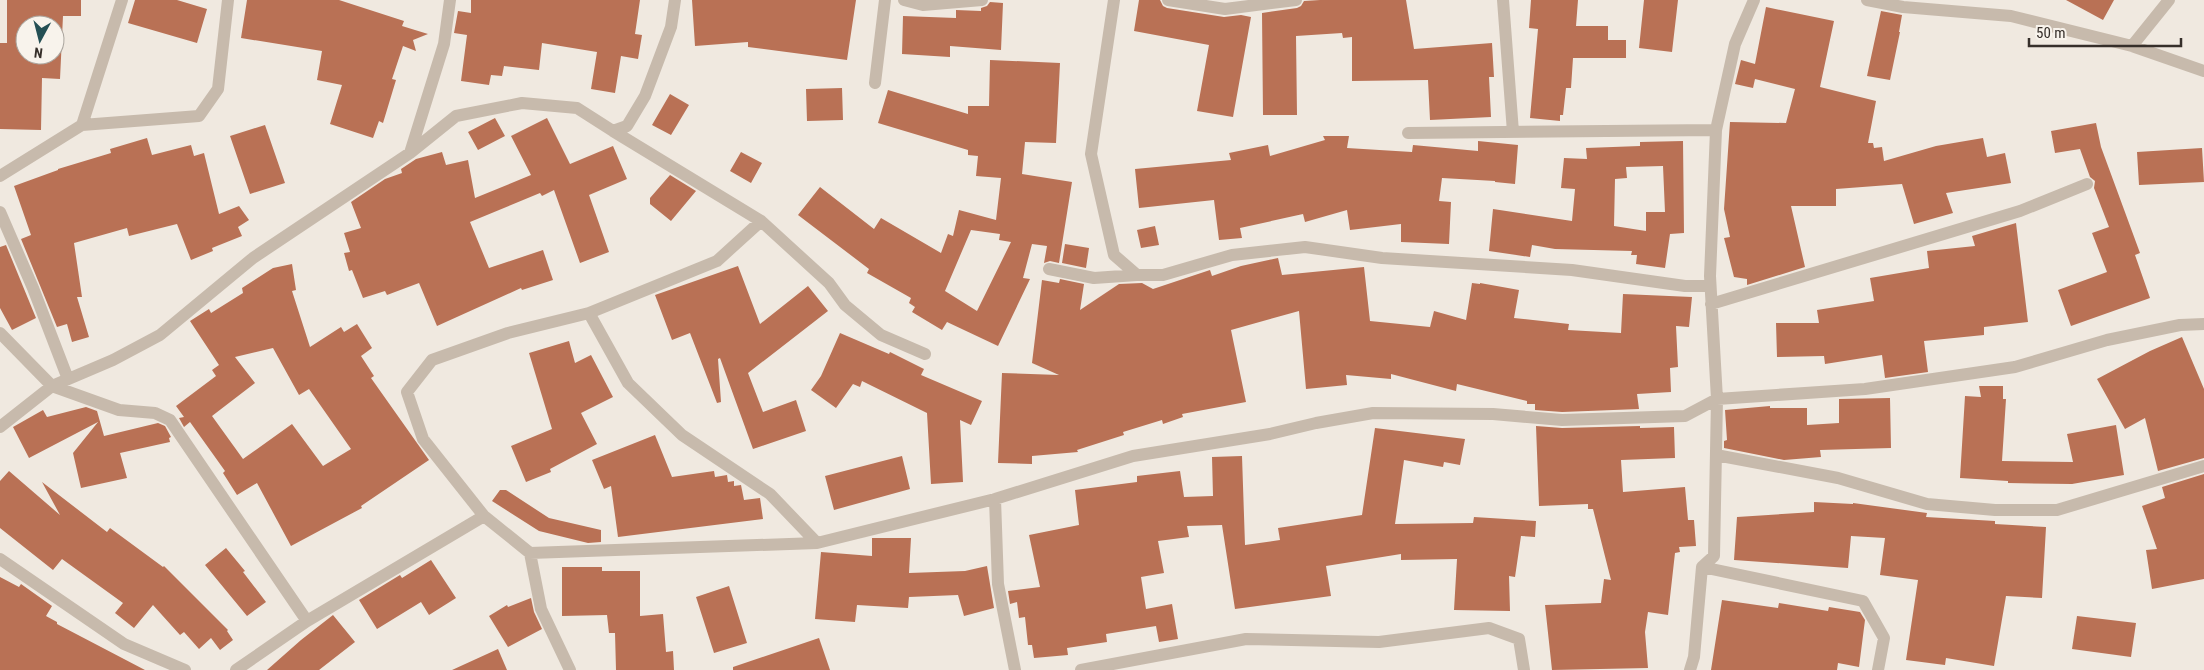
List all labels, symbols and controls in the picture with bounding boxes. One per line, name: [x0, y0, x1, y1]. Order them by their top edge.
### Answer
north arrow: [15, 15, 65, 65]
scale bar: [2029, 15, 2182, 47]
text: 50 m: [2036, 24, 2066, 42]
text: N: [33, 44, 44, 61]

